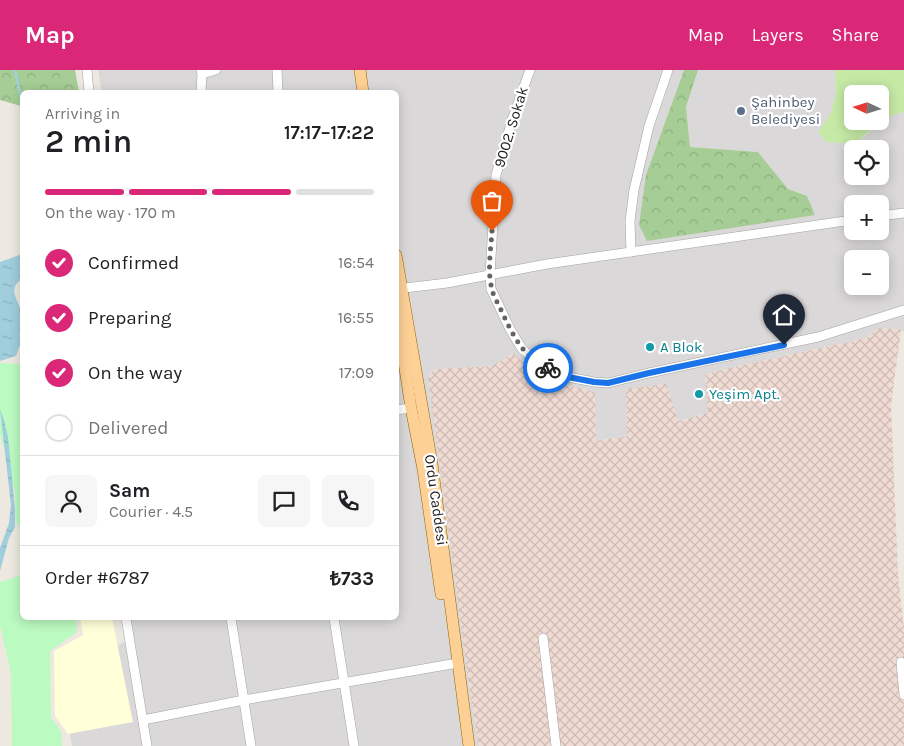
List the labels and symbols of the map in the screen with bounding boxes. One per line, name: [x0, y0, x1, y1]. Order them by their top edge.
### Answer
street label: 9002. Sokak: [490, 84, 532, 170]
north arrow: [844, 85, 889, 130]
place label: Şahinbey Belediyesi: [751, 93, 820, 128]
marker: Şahinbey Belediyesi: [735, 105, 747, 117]
pin: [471, 180, 513, 231]
pin: [763, 294, 805, 345]
place label: A Blok: [660, 338, 702, 356]
marker: A Blok: [644, 341, 656, 353]
courier: [523, 343, 573, 393]
place label: Yeşim Apt.: [709, 385, 780, 403]
marker: Yeşim Apt.: [693, 388, 705, 400]
street label: Ordu Caddesi: [421, 453, 451, 547]

